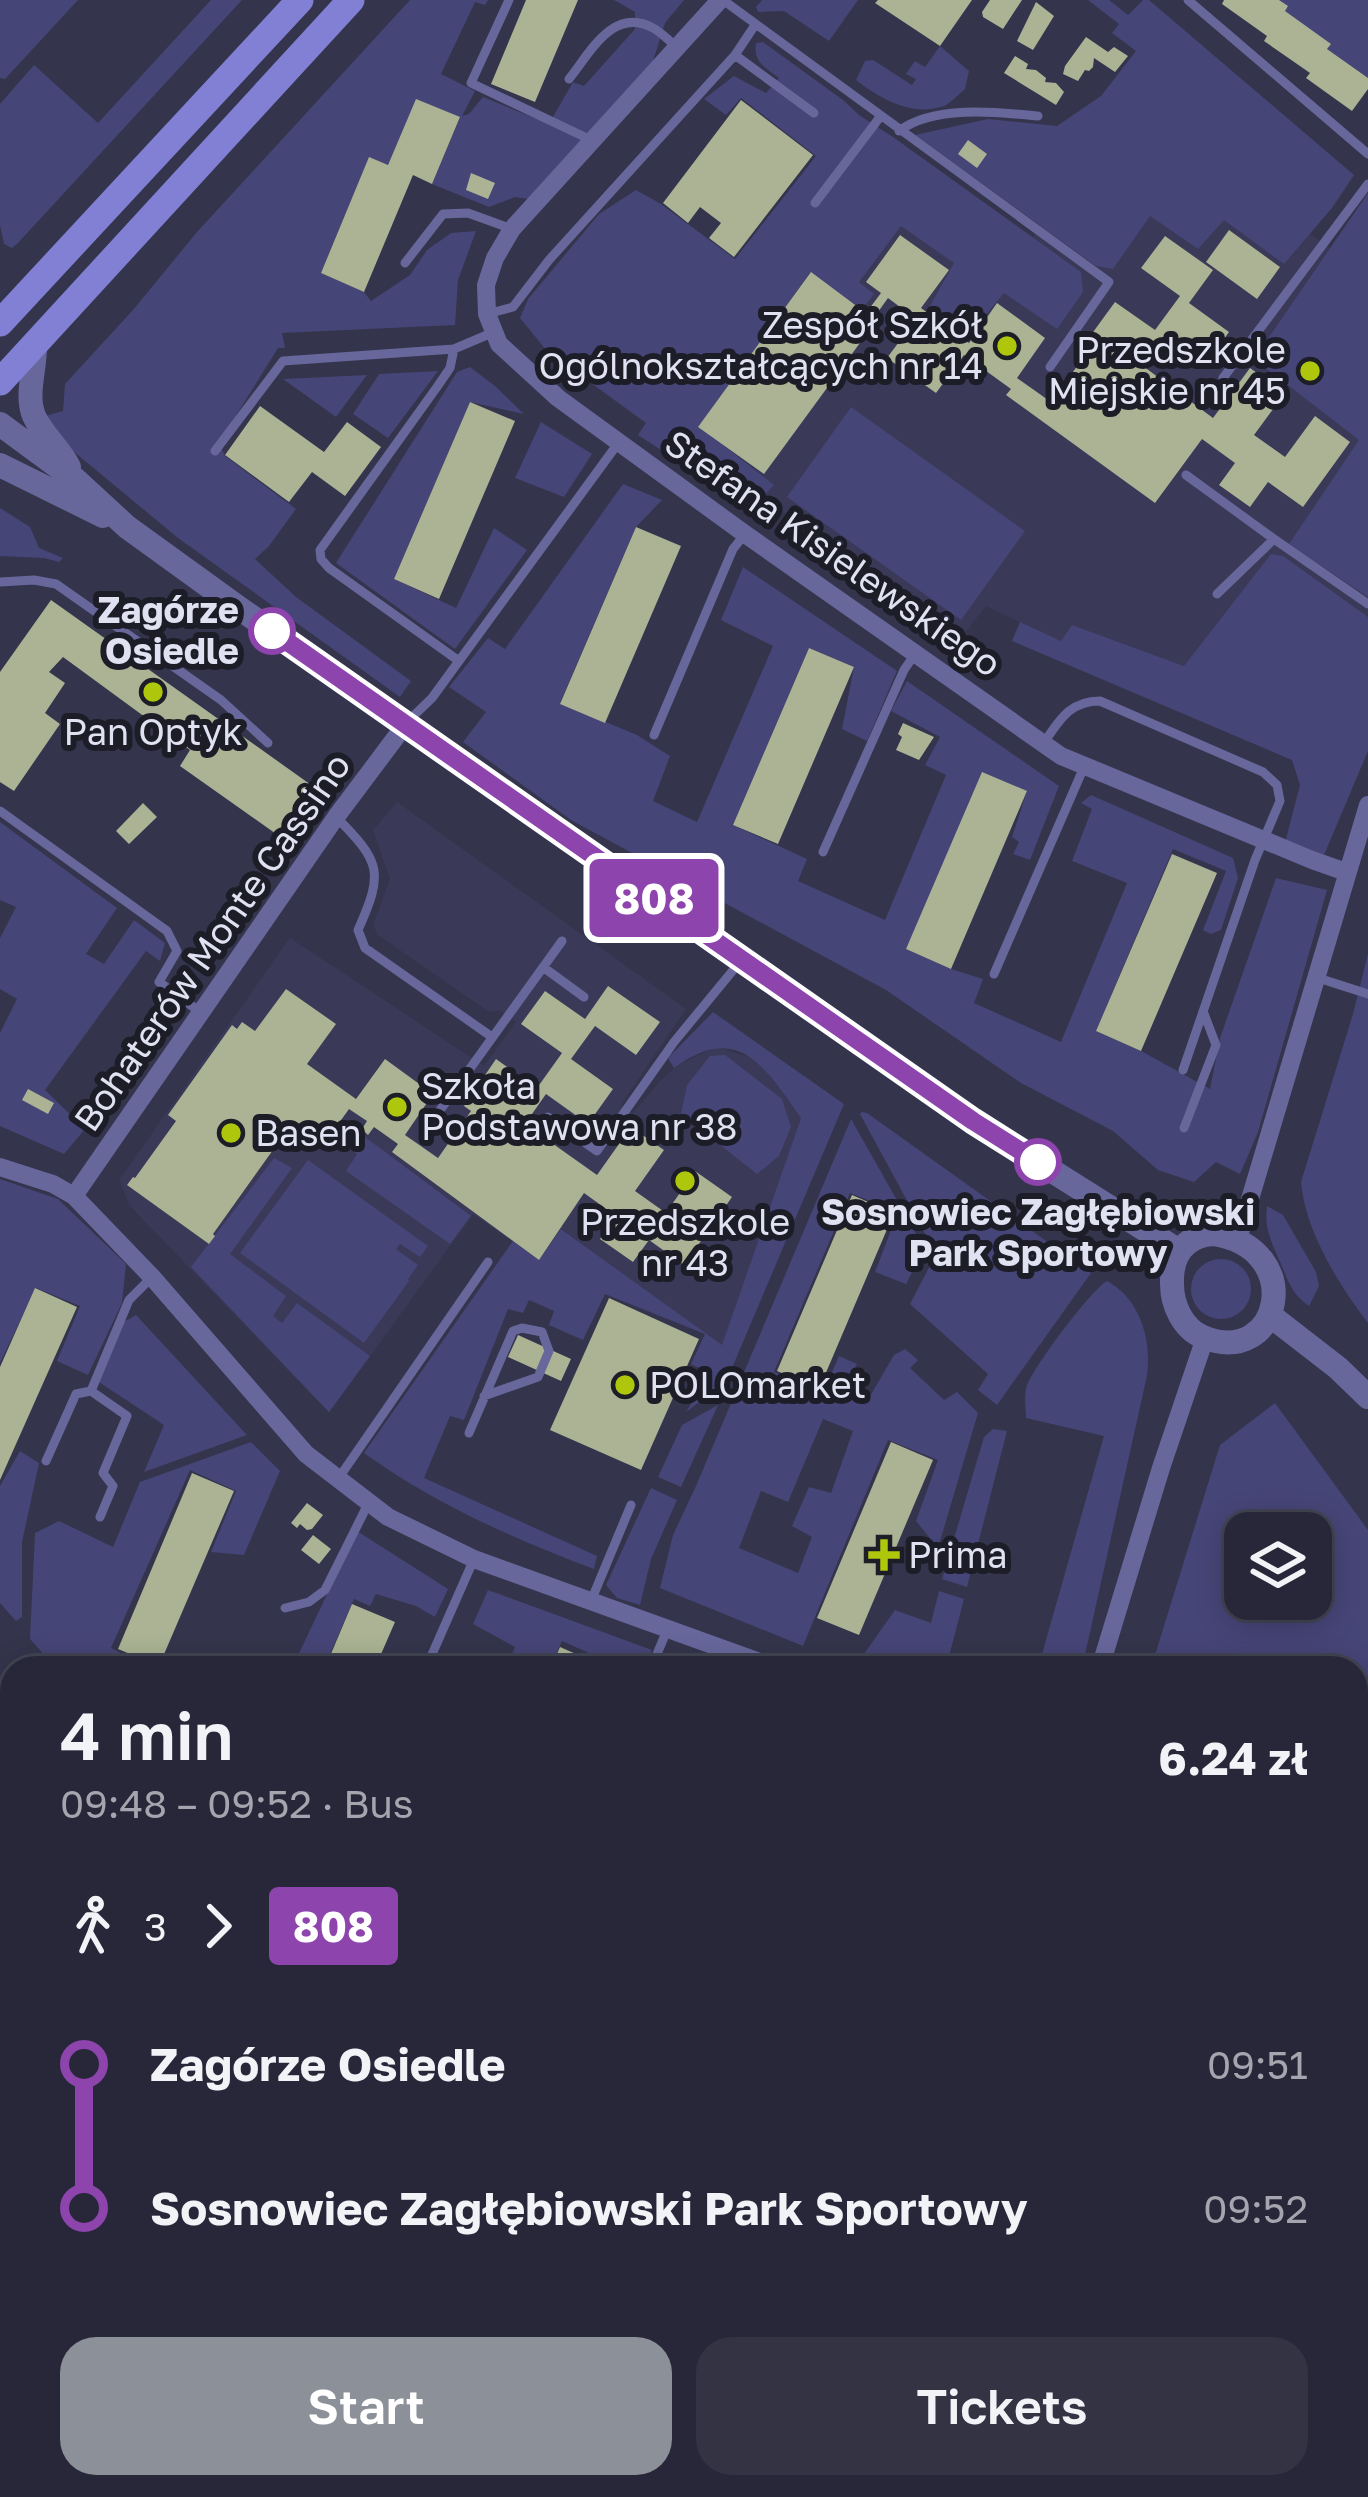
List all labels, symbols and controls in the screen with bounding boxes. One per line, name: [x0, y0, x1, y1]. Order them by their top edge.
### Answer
place label: Zespół Szkół Ogólnokształcących nr 14: [539, 303, 983, 387]
place label: Przedszkole Miejskie nr 45: [1048, 328, 1286, 412]
marker: Zespół Szkół Ogólnokształcących nr 14: [994, 333, 1020, 359]
marker: Przedszkole Miejskie nr 45: [1297, 358, 1323, 384]
street label: Stefana Kisielewskiego: [657, 420, 1009, 685]
place label: Zagórze Osiedle: [98, 588, 239, 672]
marker: Zagórze Osiedle: [250, 609, 294, 653]
marker: Pan Optyk: [140, 679, 166, 705]
place label: Pan Optyk: [63, 710, 243, 753]
street label: Bohaterów Monte Cassino: [65, 745, 359, 1139]
line badge: 808: [585, 859, 723, 937]
text: 808: [613, 873, 695, 923]
place label: Szkoła Podstawowa nr 38: [421, 1064, 737, 1148]
marker: Szkoła Podstawowa nr 38: [384, 1094, 410, 1120]
place label: Basen: [255, 1111, 362, 1154]
marker: Basen: [218, 1120, 244, 1146]
marker: Sosnowiec Zagłębiowski Park Sportowy: [1016, 1140, 1060, 1184]
marker: Przedszkole nr 43: [672, 1168, 698, 1194]
place label: Sosnowiec Zagłębiowski Park Sportowy: [821, 1190, 1255, 1274]
place label: Przedszkole nr 43: [580, 1200, 790, 1284]
place label: POLOmarket: [649, 1363, 866, 1406]
marker: POLOmarket: [612, 1372, 638, 1398]
map controls: [1224, 1512, 1332, 1620]
button: layers: [1224, 1512, 1332, 1620]
place label: Prima: [908, 1533, 1007, 1576]
marker: Prima: [871, 1542, 897, 1568]
text: 4 min: [60, 1695, 234, 1775]
text: 6.24 zł: [1158, 1731, 1308, 1785]
text: 09:48 – 09:52 · Bus: [60, 1780, 414, 1827]
icon: walk: [60, 1893, 126, 1959]
icon: forward: [185, 1893, 251, 1959]
text: 808: [293, 1901, 374, 1951]
text: 3: [144, 1903, 167, 1950]
text: Zagórze Osiedle: [150, 2037, 505, 2091]
text: 09:51: [1207, 2041, 1308, 2088]
text: Sosnowiec Zagłębiowski Park Sportowy: [150, 2181, 1028, 2235]
text: 09:52: [1203, 2185, 1308, 2232]
button: Start: [60, 2337, 672, 2475]
button: Tickets: [696, 2337, 1308, 2475]

